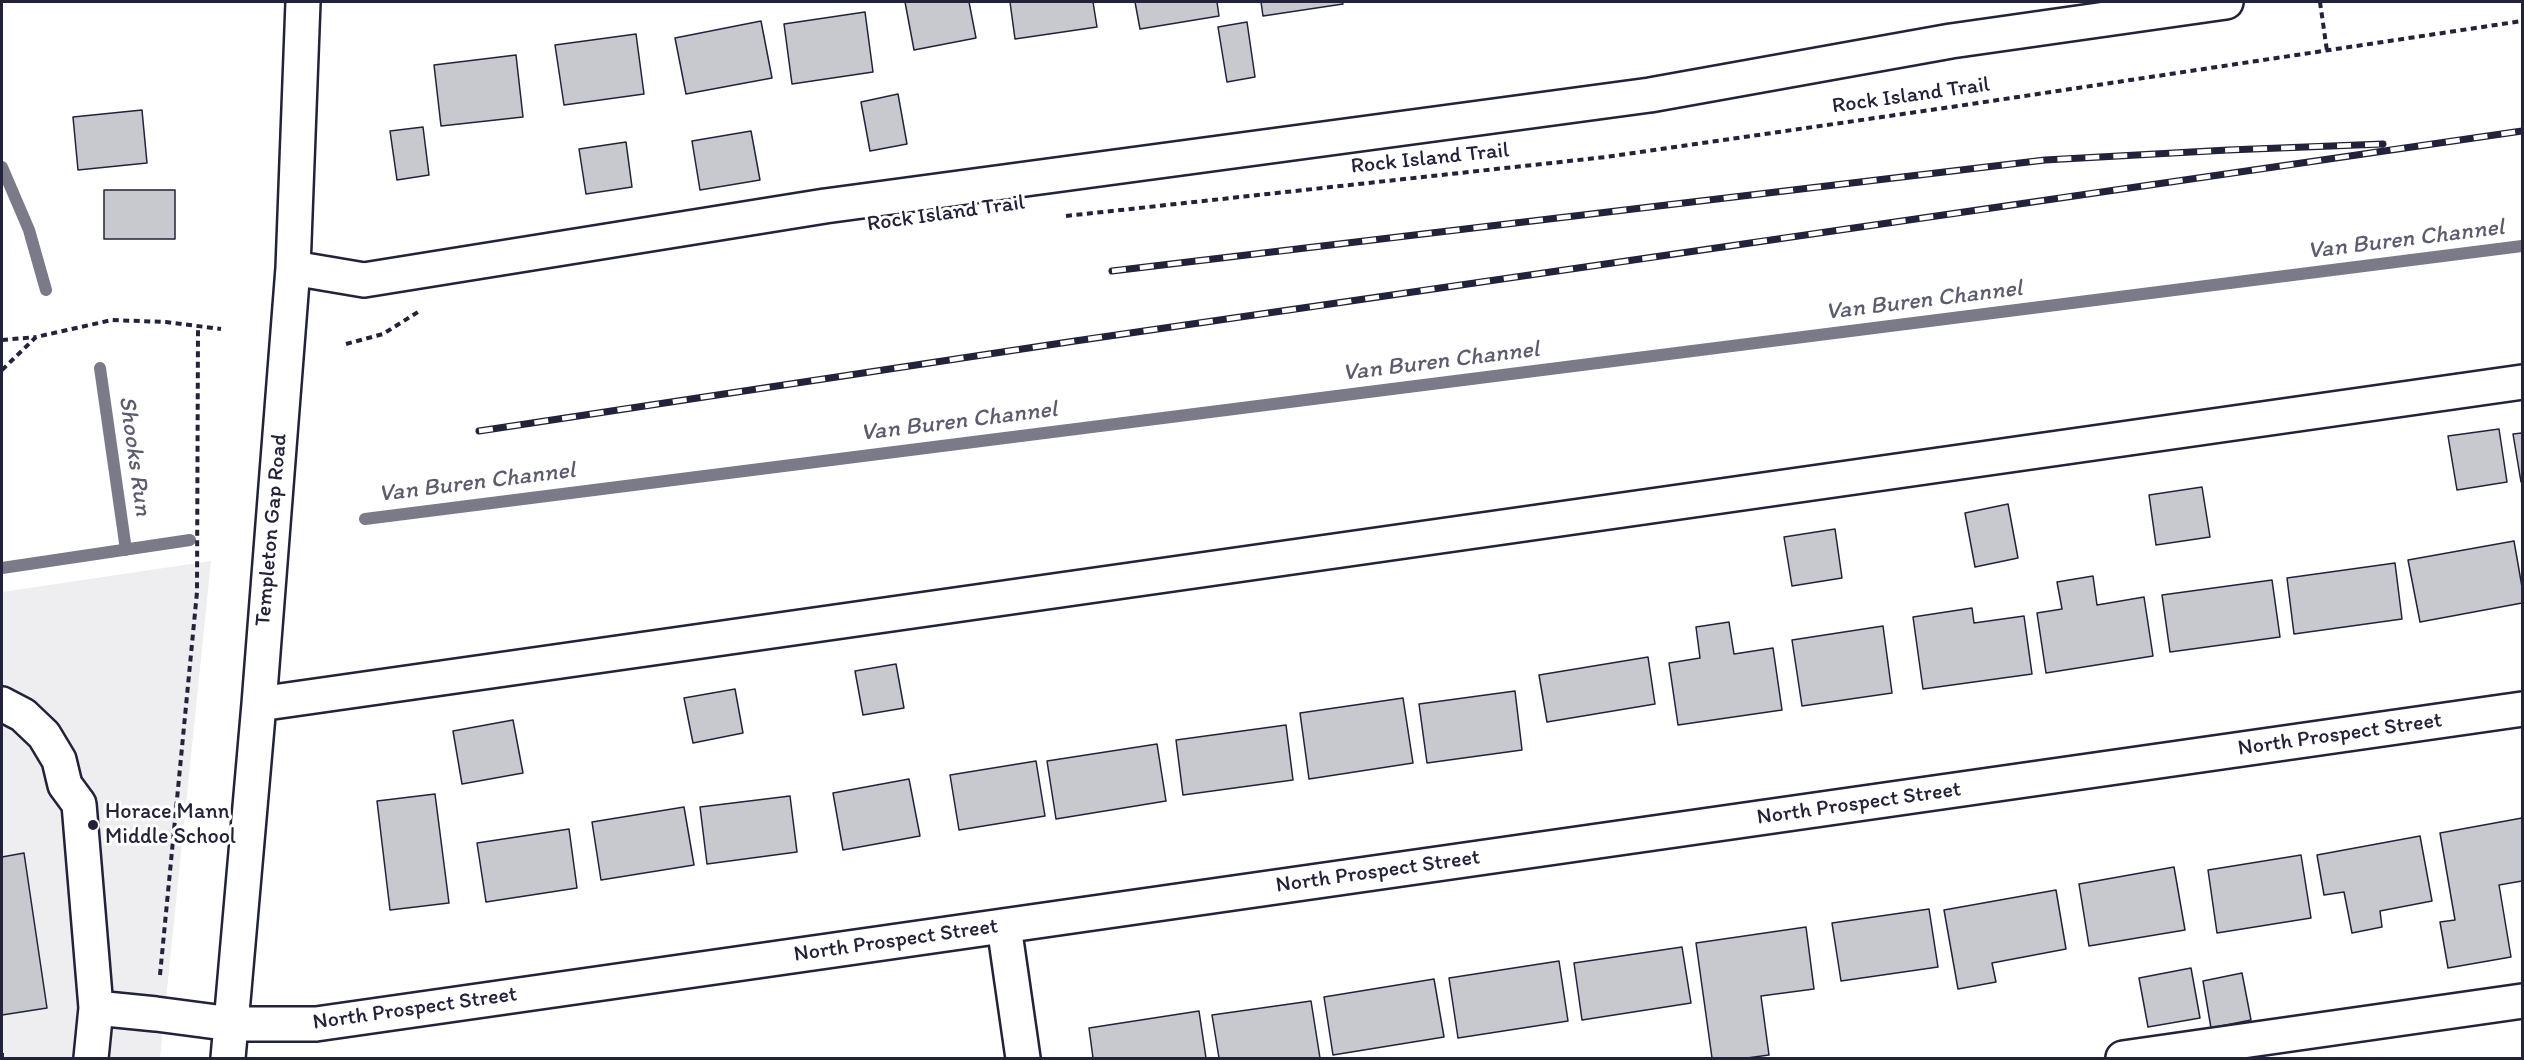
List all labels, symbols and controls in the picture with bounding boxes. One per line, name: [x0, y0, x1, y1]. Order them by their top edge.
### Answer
street label: Rock Island Trail: [1830, 72, 1992, 120]
street label: Rock Island Trail: [1350, 138, 1510, 180]
street label: Rock Island Trail: [865, 190, 1027, 238]
water label: Van Buren Channel: [2306, 214, 2506, 266]
water label: Van Buren Channel: [1824, 275, 2024, 327]
water label: Van Buren Channel: [1341, 336, 1541, 388]
water label: Shooks Run: [111, 394, 157, 518]
water label: Van Buren Channel: [859, 396, 1059, 448]
street label: Templeton Gap Road: [250, 433, 294, 627]
water label: Van Buren Channel: [377, 457, 577, 509]
street label: North Prospect Street: [2236, 708, 2444, 762]
street label: North Prospect Street: [1755, 777, 1963, 831]
place label: Horace Mann Middle School: [105, 799, 236, 850]
marker: Horace Mann Middle School: [86, 818, 100, 832]
street label: North Prospect Street: [1274, 845, 1482, 899]
street label: North Prospect Street: [792, 914, 1000, 968]
street label: North Prospect Street: [311, 982, 519, 1036]

